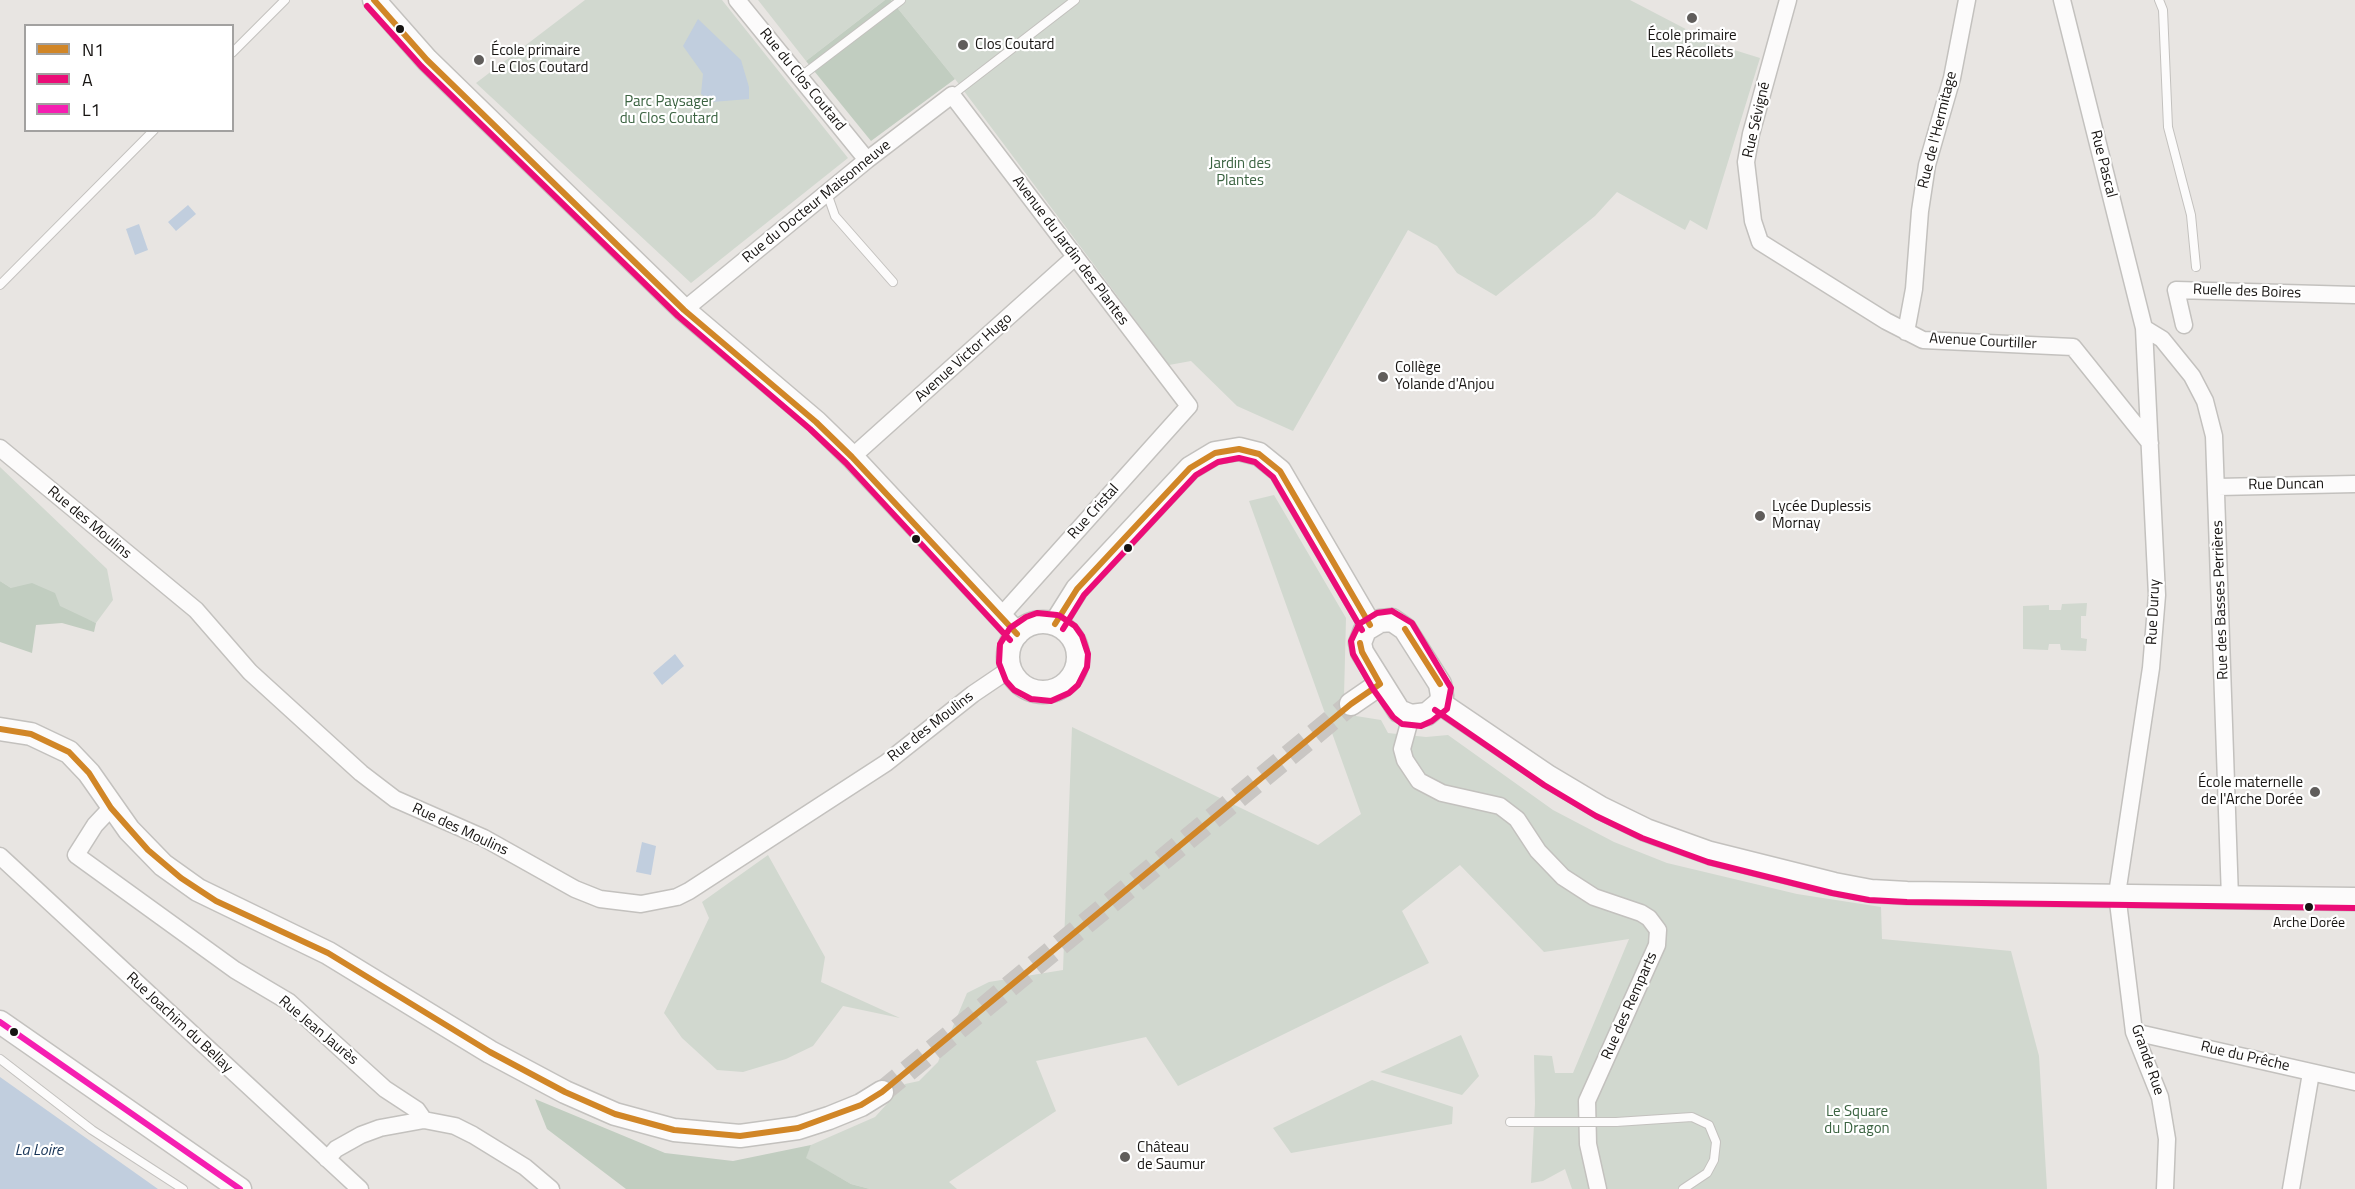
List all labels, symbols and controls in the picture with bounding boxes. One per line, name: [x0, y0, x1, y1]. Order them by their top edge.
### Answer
marker: École primaire Les Récollets: [1685, 11, 1699, 25]
unlabelled marker: [394, 23, 406, 35]
legend: [24, 24, 234, 132]
street label: Rue du Clos Coutard: [755, 25, 849, 135]
place label: École primaire Les Récollets: [1647, 27, 1737, 62]
text: N1: [82, 36, 104, 63]
place label: Clos Coutard: [975, 36, 1054, 54]
marker: Clos Coutard: [956, 38, 970, 52]
place label: École primaire Le Clos Coutard: [491, 42, 588, 77]
marker: École primaire Le Clos Coutard: [472, 53, 486, 67]
text: A: [82, 66, 93, 93]
street label: Rue de l'Hermitage: [1915, 70, 1961, 190]
street label: Rue Sévigné: [1740, 80, 1774, 160]
park label: Parc Paysager du Clos Coutard: [620, 93, 718, 128]
text: L1: [82, 96, 101, 123]
street label: Rue Pascal: [2086, 128, 2120, 200]
street label: Rue du Docteur Maisonneuve: [739, 137, 895, 267]
park label: Jardin des Plantes: [1209, 155, 1271, 190]
street label: Avenue du Jardin des Plantes: [1008, 173, 1132, 329]
street label: Ruelle des Boires: [2193, 281, 2301, 303]
street label: Avenue Victor Hugo: [912, 310, 1016, 406]
street label: Avenue Courtiller: [1929, 330, 2037, 354]
place label: Collège Yolande d'Anjou: [1395, 359, 1494, 394]
marker: Collège Yolande d'Anjou: [1376, 370, 1390, 384]
street label: Rue Duncan: [2248, 475, 2324, 495]
street label: Rue Cristal: [1065, 481, 1123, 543]
street label: Rue des Moulins: [43, 483, 135, 563]
place label: Lycée Duplessis Mornay: [1772, 498, 1871, 533]
marker: Lycée Duplessis Mornay: [1753, 509, 1767, 523]
street label: Rue des Basses Perrières: [2209, 520, 2233, 680]
unlabelled marker: [910, 533, 922, 545]
unlabelled marker: [1122, 542, 1134, 554]
street label: Rue Duruy: [2143, 579, 2165, 645]
street label: Rue des Moulins: [884, 688, 978, 766]
place label: École maternelle de l'Arche Dorée: [2198, 774, 2303, 809]
marker: École maternelle de l'Arche Dorée: [2308, 785, 2322, 799]
street label: Rue des Moulins: [409, 800, 511, 860]
marker: Arche Dorée: [2303, 901, 2315, 913]
place label: Arche Dorée: [2273, 916, 2345, 932]
street label: Rue des Remparts: [1598, 949, 1662, 1063]
street label: Rue Joachim du Bellay: [122, 969, 236, 1077]
street label: Rue Jean Jaurès: [275, 993, 361, 1069]
street label: Grande Rue: [2127, 1022, 2167, 1098]
unlabelled marker: [8, 1026, 20, 1038]
street label: Rue du Prêche: [2199, 1038, 2291, 1076]
park label: Le Square du Dragon: [1824, 1103, 1890, 1138]
place label: Château de Saumur: [1137, 1139, 1205, 1174]
water label: La Loire: [15, 1141, 63, 1161]
marker: Château de Saumur: [1118, 1150, 1132, 1164]

